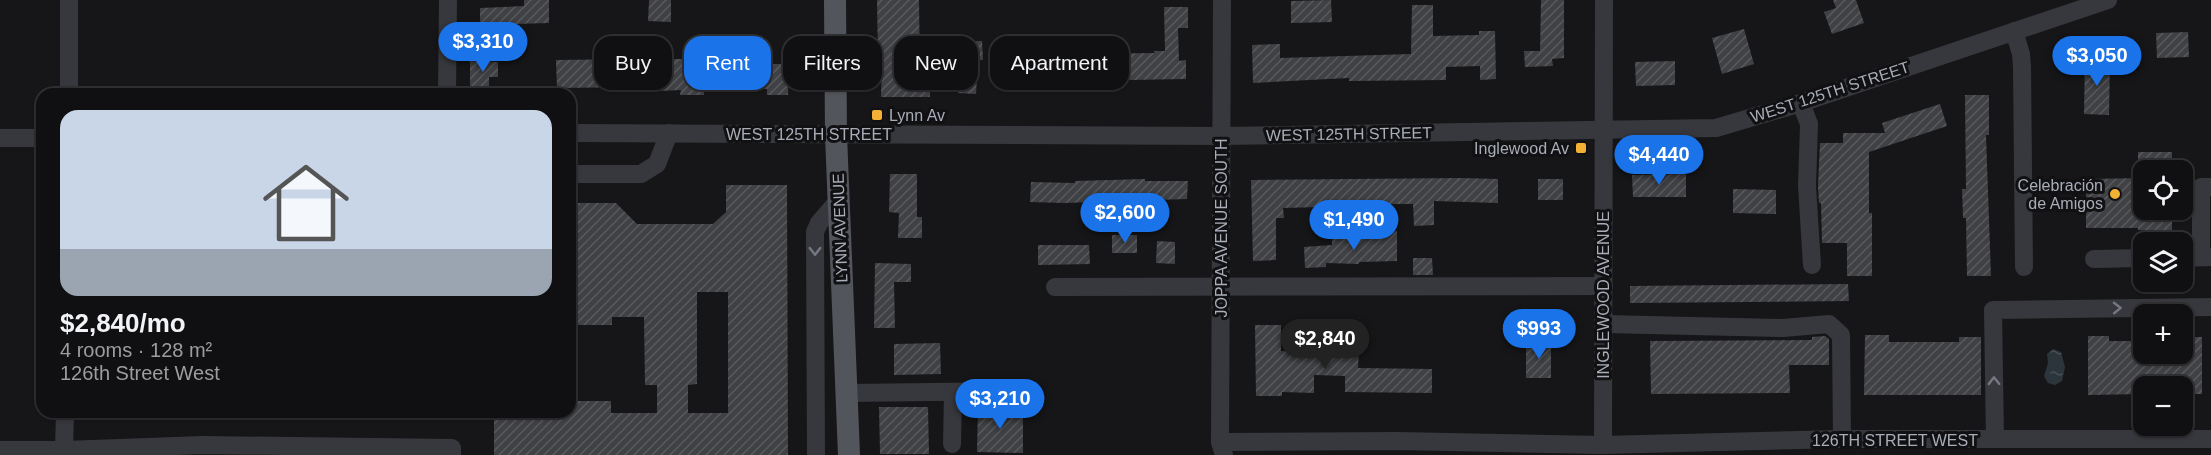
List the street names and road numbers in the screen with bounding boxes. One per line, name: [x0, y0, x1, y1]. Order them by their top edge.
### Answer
street label: WEST 125TH STREET: [1748, 58, 1912, 126]
street label: WEST 125TH STREET: [1266, 124, 1432, 144]
street label: WEST 125TH STREET: [726, 126, 892, 143]
street label: JOPPA AVENUE SOUTH: [1213, 138, 1230, 318]
street label: LYNN AVENUE: [830, 173, 850, 283]
street label: INGLEWOOD AVENUE: [1595, 211, 1612, 379]
street label: 126TH STREET WEST: [1812, 432, 1978, 449]

